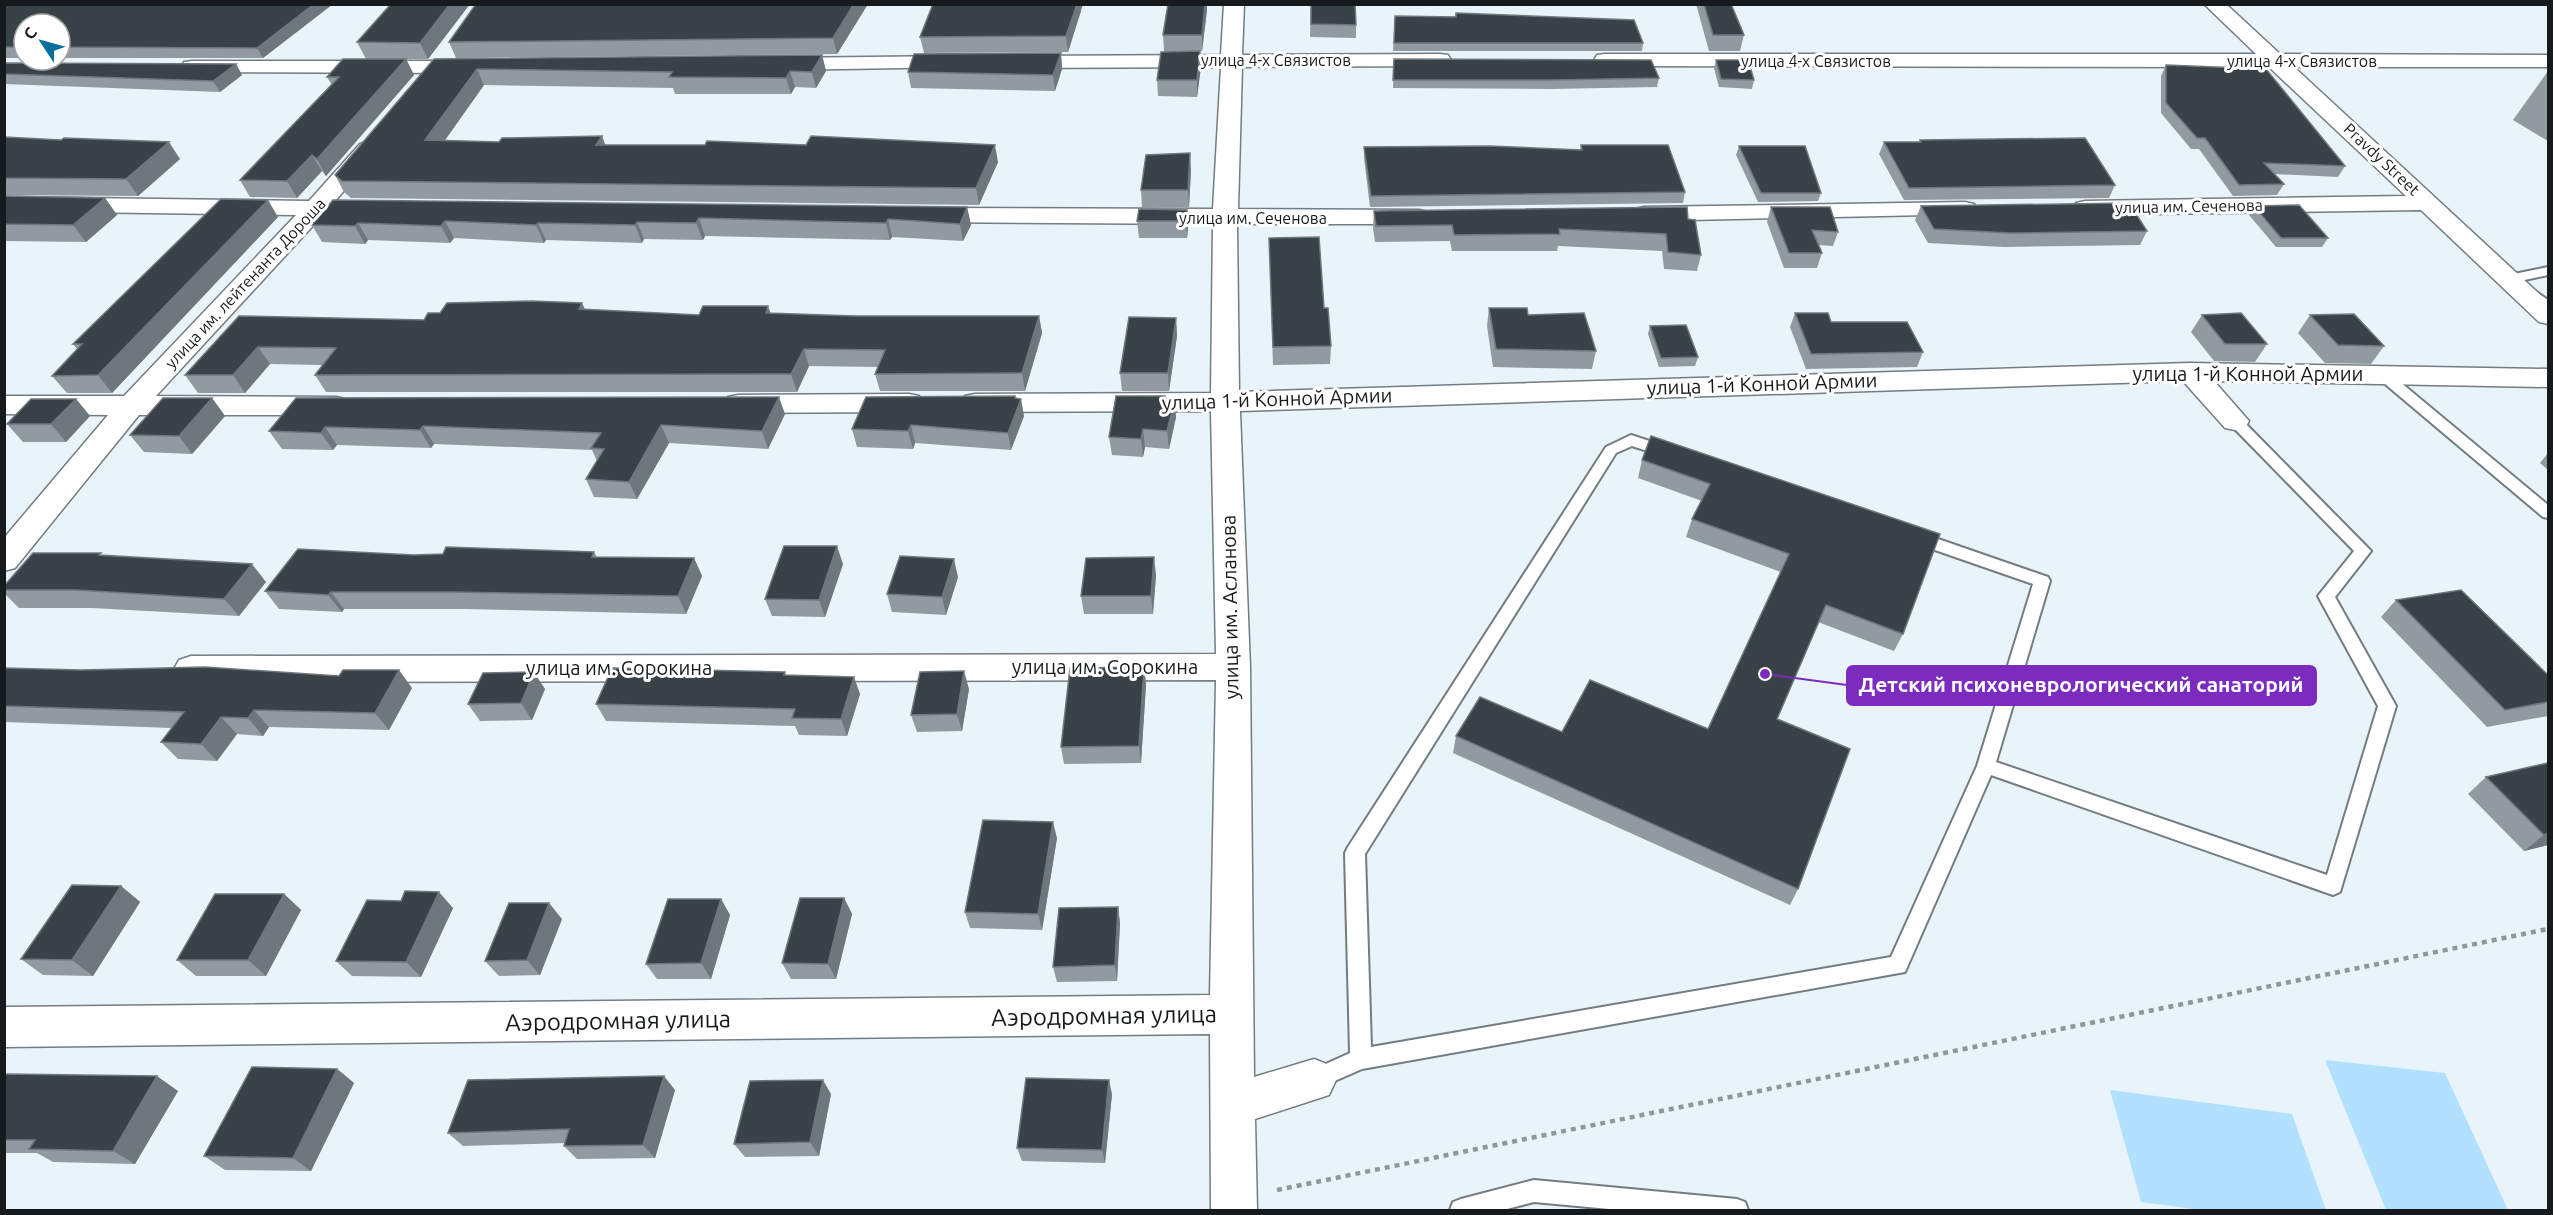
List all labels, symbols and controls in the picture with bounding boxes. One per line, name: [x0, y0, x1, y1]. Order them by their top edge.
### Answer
north arrow: [12, 12, 72, 72]
text: С: [20, 24, 40, 43]
street label: улица 4-х Связистов: [1201, 51, 1351, 69]
street label: улица 4-х Связистов: [1741, 52, 1891, 70]
street label: улица 4-х Связистов: [2227, 52, 2377, 70]
street label: Pravdy Street: [2340, 119, 2424, 199]
street label: улица им. лейтенанта Дороша: [161, 194, 329, 372]
street label: улица им. Сеченова: [2115, 196, 2263, 216]
street label: улица им. Сеченова: [1179, 209, 1327, 227]
street label: улица 1-й Конной Армии: [2133, 362, 2363, 385]
street label: улица 1-й Конной Армии: [1646, 368, 1878, 399]
street label: улица 1-й Конной Армии: [1161, 383, 1393, 414]
street label: улица им. Асланова: [1216, 515, 1243, 699]
street label: улица им. Сорокина: [1012, 655, 1198, 678]
street label: улица им. Сорокина: [526, 656, 712, 679]
callout: Детский психоневрологический санаторий: [1847, 666, 2316, 705]
text: Детский психоневрологический санаторий: [1859, 672, 2303, 696]
street label: Аэродромная улица: [991, 1000, 1217, 1031]
street label: Аэродромная улица: [505, 1005, 731, 1036]

